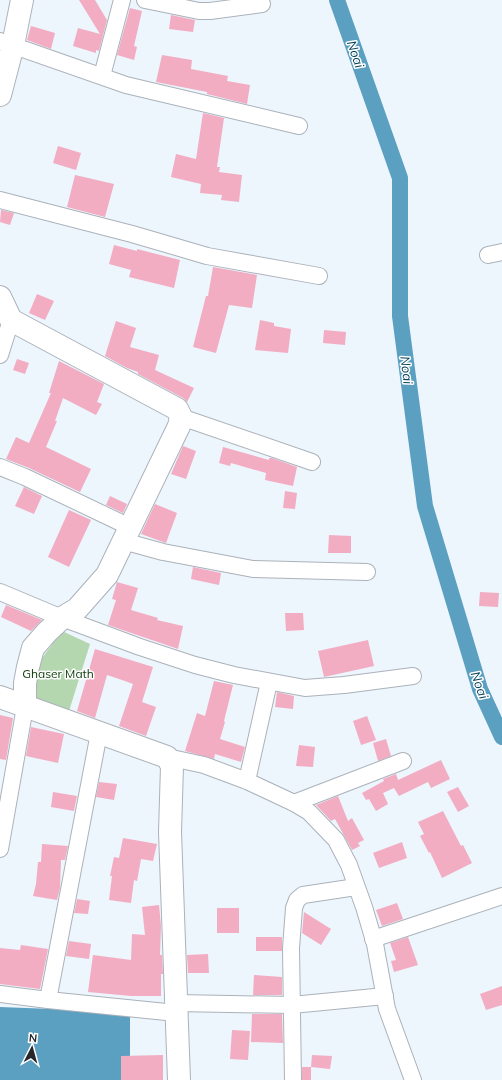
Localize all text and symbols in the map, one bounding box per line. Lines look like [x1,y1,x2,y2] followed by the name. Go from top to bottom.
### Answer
[344,38,368,71] water label: Noai
[397,355,417,386] water label: Noai
[22,666,94,681] park label: Ghaser Math
[468,669,493,702] water label: Noai
[12,1028,52,1068] north arrow
[28,1031,38,1045] text: N

